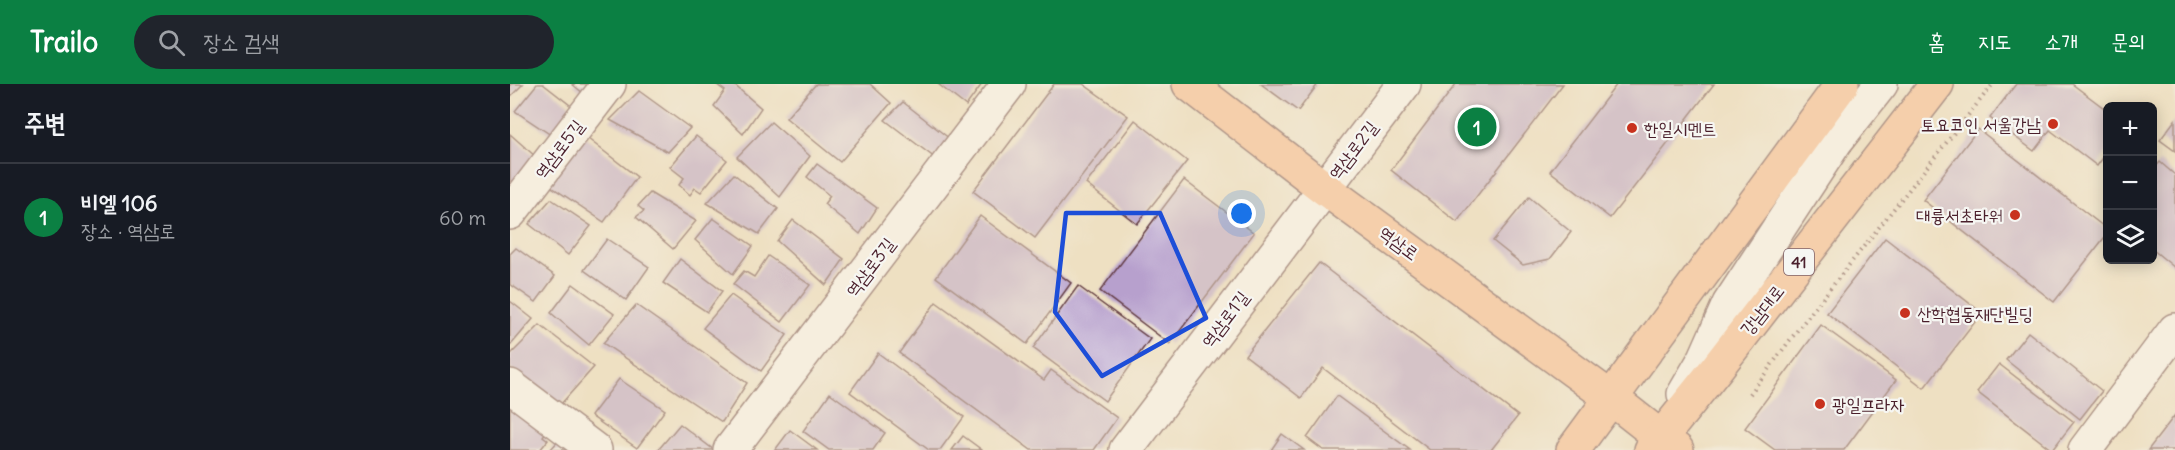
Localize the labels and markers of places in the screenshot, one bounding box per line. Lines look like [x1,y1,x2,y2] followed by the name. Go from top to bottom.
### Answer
[1458,104,1496,150] pin: 1
[1921,113,2041,136] place label: 토요코인 서울강남
[1644,117,1716,140] place label: 한일시멘트
[2046,117,2060,131] marker: 토요코인 서울강남
[1625,121,1639,135] marker: 한일시멘트
[1916,204,2003,227] place label: 대륭서초타워
[2008,208,2022,222] marker: 대륭서초타워
[1917,302,2033,325] place label: 산학협동재단빌딩
[1898,306,1912,320] marker: 산학협동재단빌딩
[1832,393,1905,416] place label: 광일프라자
[1813,397,1827,411] marker: 광일프라자

